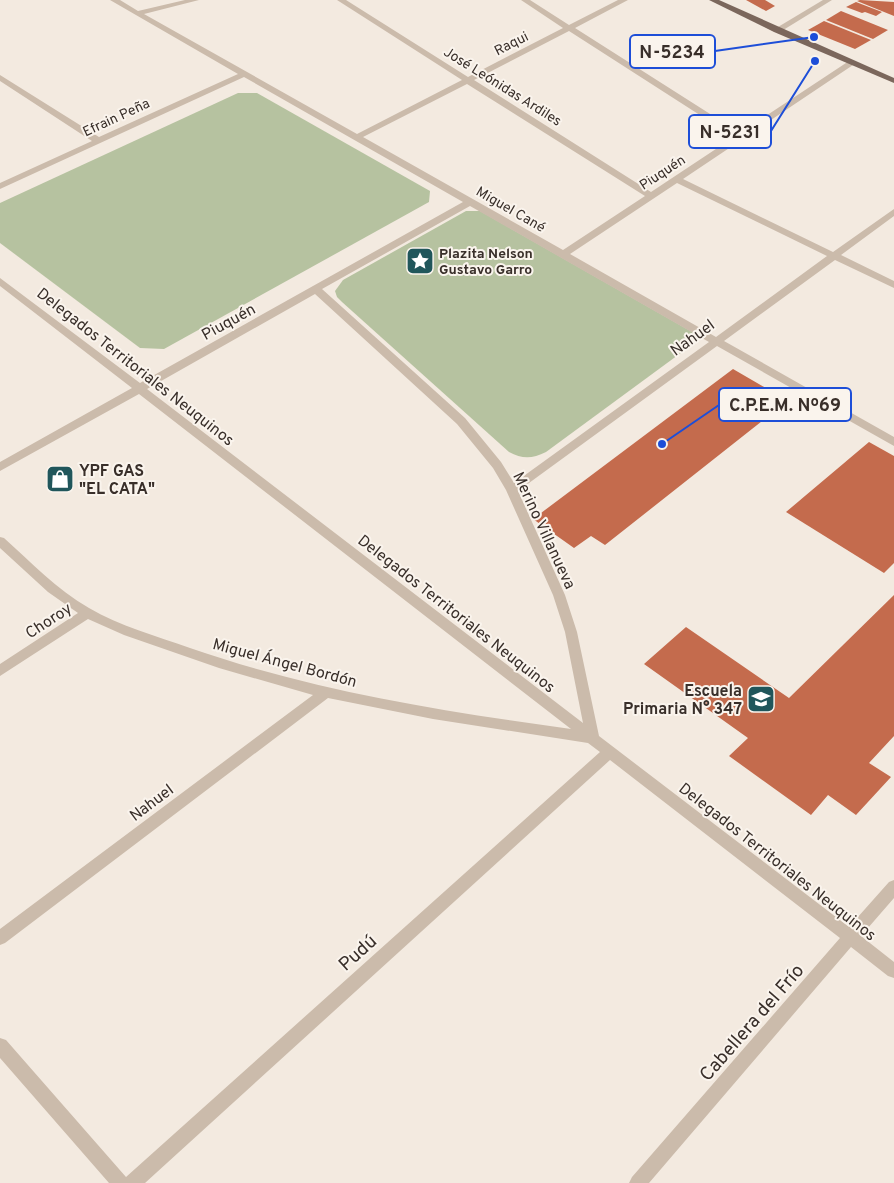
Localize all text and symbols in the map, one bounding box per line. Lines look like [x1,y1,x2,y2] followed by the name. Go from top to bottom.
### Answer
[492,29,532,60] street label: Raqui
[630,35,715,68] callout: N-5234
[639,42,705,65] text: N-5234
[440,44,564,130] street label: José Leónidas Ardiles
[80,95,153,141] street label: Efrain Peña
[689,115,771,148] callout: N-5231
[699,122,761,145] text: N-5231
[637,152,689,194] street label: Piuquén
[473,184,548,237] street label: Miguel Cané
[405,246,435,276] place icon: Plazita Nelson Gustavo Garro
[439,246,533,279] place label: Plazita Nelson Gustavo Garro
[32,284,238,451] street label: Delegados Territoriales Neuquinos
[198,300,259,346] street label: Piuquén
[667,316,719,361] street label: Nahuel
[719,388,851,421] callout: C.P.E.M. Nº69
[729,395,841,418] text: C.P.E.M. Nº69
[79,462,155,500] place label: YPF GAS "EL CATA"
[45,464,75,494] shop icon: YPF GAS "EL CATA"
[507,469,579,593] street label: Merino Villanueva
[353,531,559,698] street label: Delegados Territoriales Neuquinos
[22,599,76,644] street label: Choroy
[210,633,359,693] street label: Miguel Ángel Bordón
[623,682,742,720] place label: Escuela Primaria N° 347
[746,684,776,714] school or university icon: Escuela Primaria N° 347
[674,779,880,946] street label: Delegados Territoriales Neuquinos
[126,781,178,827] street label: Nahuel
[334,930,383,977] street label: Pudú
[695,960,810,1087] street label: Cabellera del Frío

